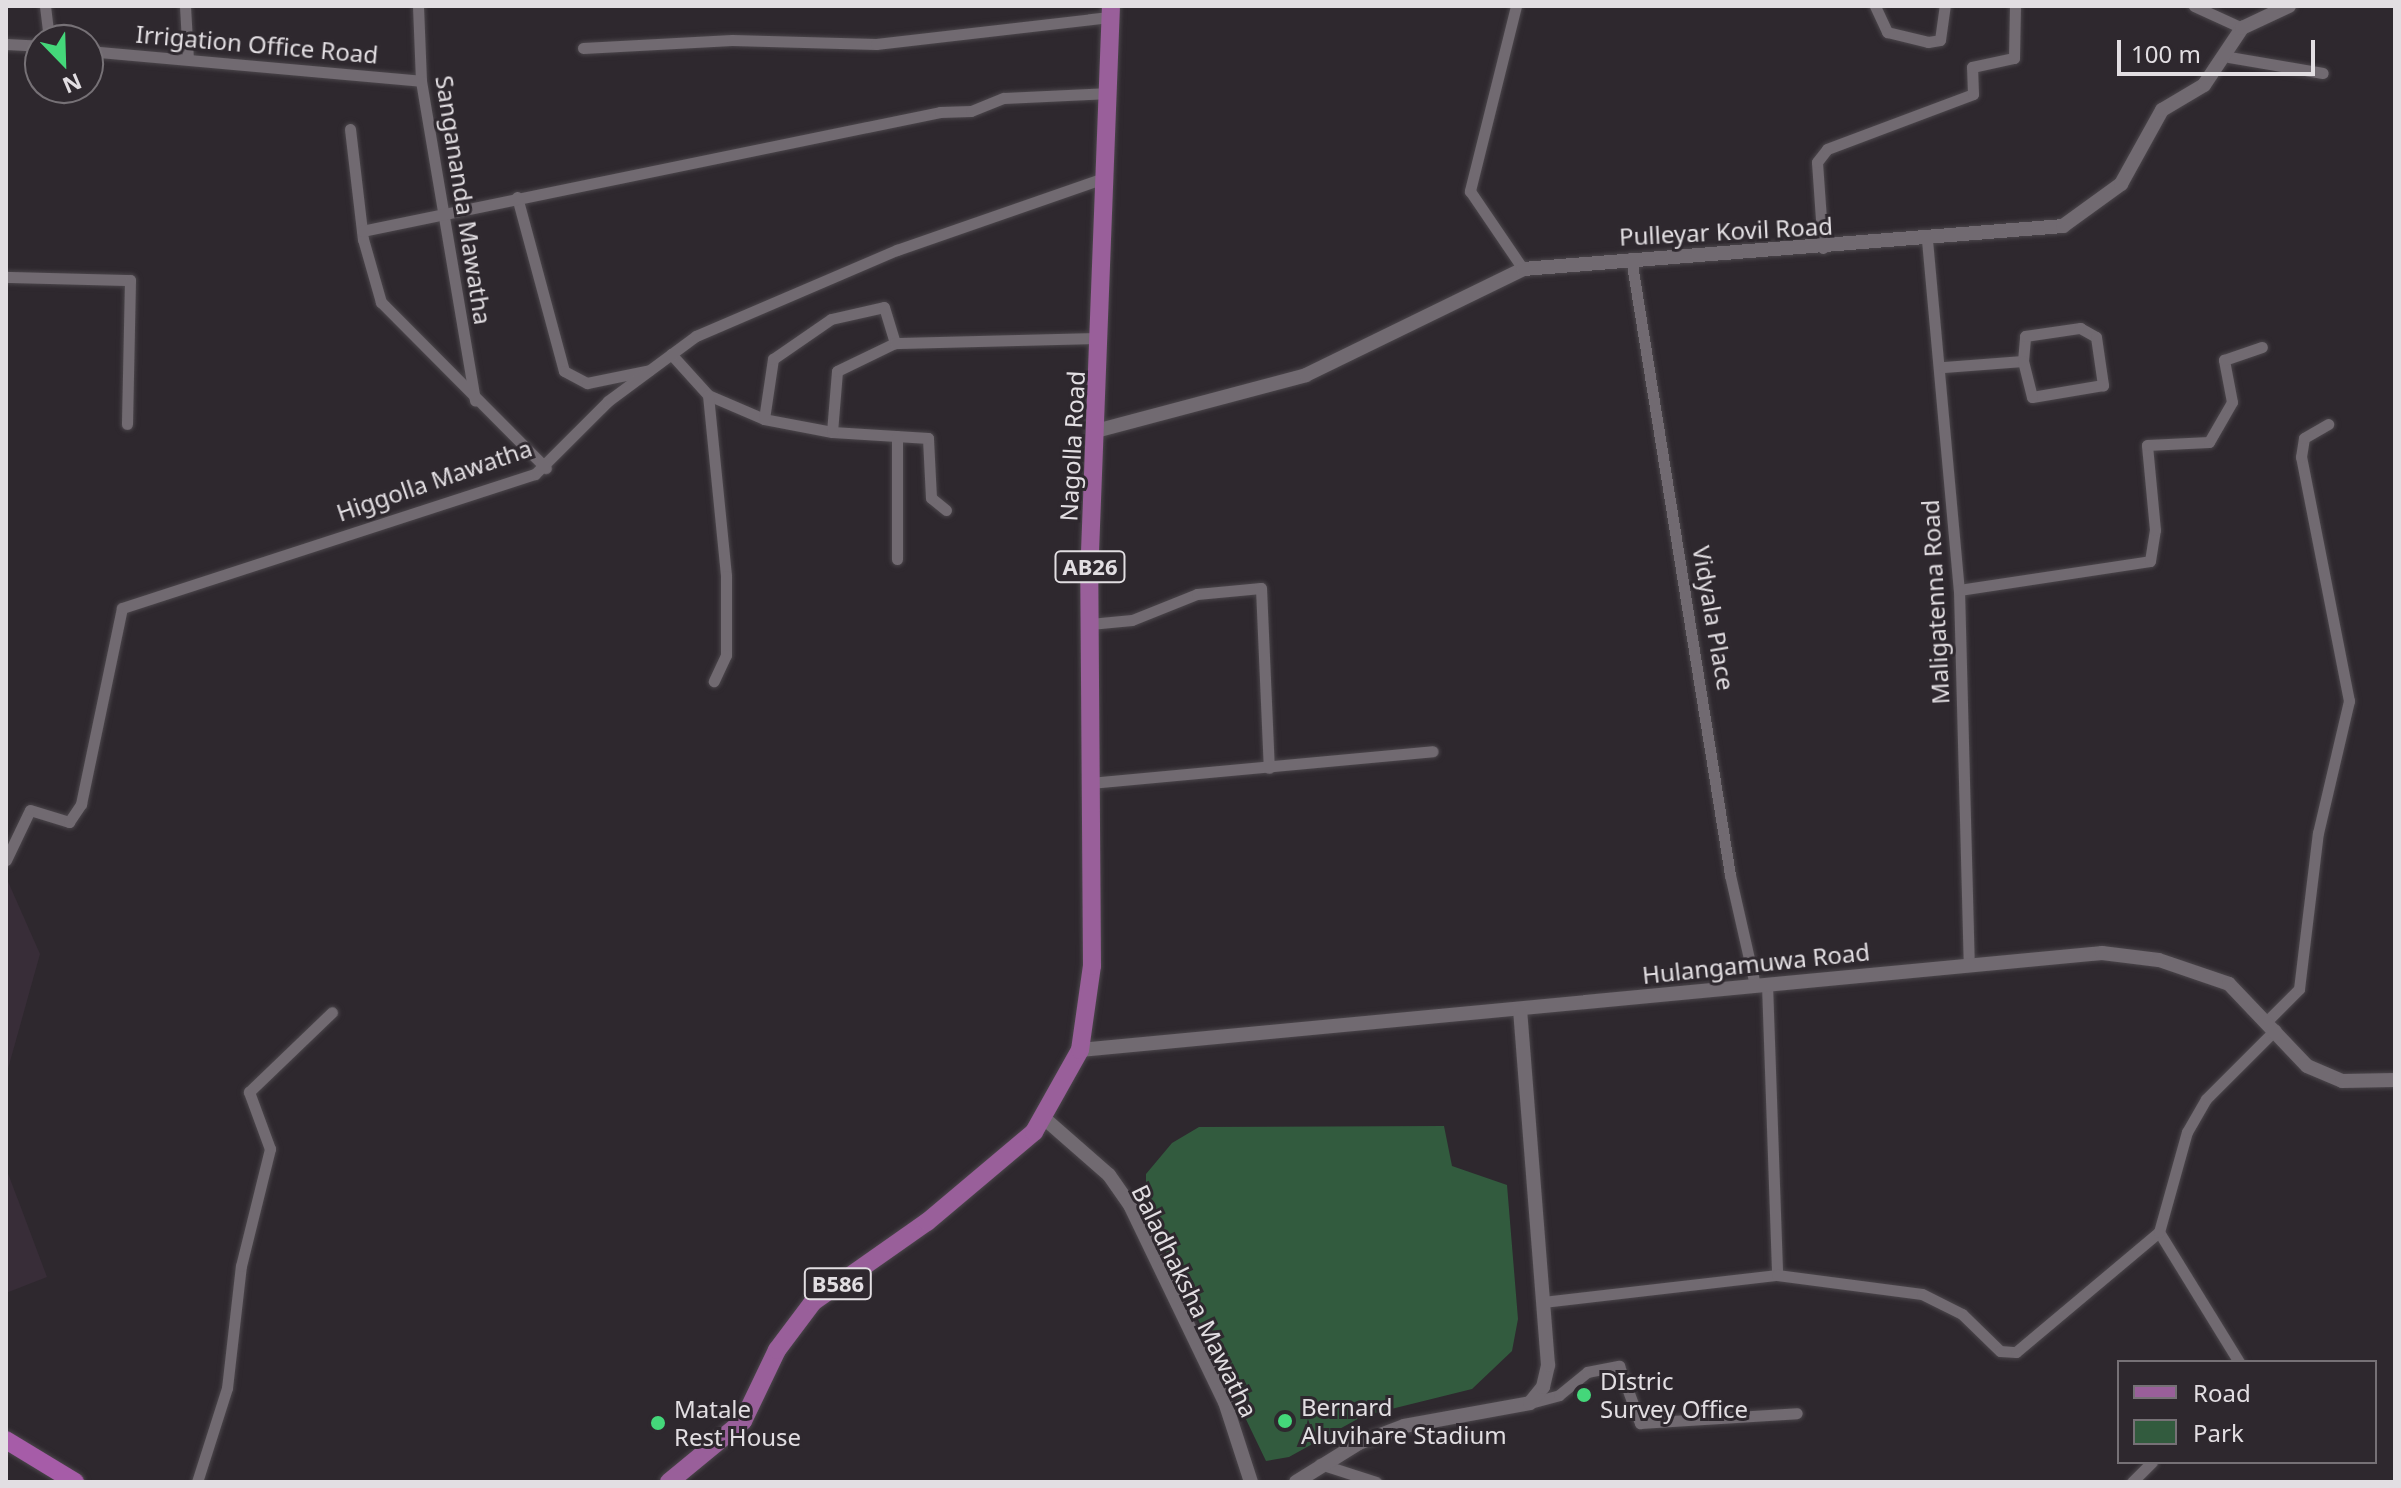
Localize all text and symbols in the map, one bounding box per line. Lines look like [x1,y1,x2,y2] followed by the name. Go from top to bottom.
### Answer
[135,19,379,69] street label: Irrigation Office Road
[24,24,104,104] north arrow
[2121,24,2319,74] scale bar
[2131,37,2201,70] text: 100 m
[59,67,87,102] text: N
[430,73,498,327] street label: Sangananda Mawatha
[1618,211,1834,251] street label: Pulleyar Kovil Road
[1054,370,1090,522] street label: Nagolla Road
[333,433,535,527] street label: Higgolla Mawatha
[1915,499,1955,705] street label: Maligatenna Road
[1687,544,1741,692] street label: Vidyala Place
[1054,549,1126,585] road number: AB26
[1641,937,1871,989] street label: Hulangamuwa Road
[1126,1180,1264,1422] street label: Baladhaksha Mawatha
[802,1266,874,1302] road number: B586
[2117,1360,2377,1464] legend
[1600,1367,1748,1423] place label: DIstric Survey Office
[2193,1376,2251,1409] text: Road
[1575,1386,1593,1404] marker: DIstric Survey Office
[1301,1393,1507,1449] place label: Bernard Aluvihare Stadium
[674,1395,801,1451] place label: Matale Rest House
[1276,1412,1294,1430] marker: Bernard Aluvihare Stadium
[649,1414,667,1432] marker: Matale Rest House
[2193,1416,2244,1449] text: Park

